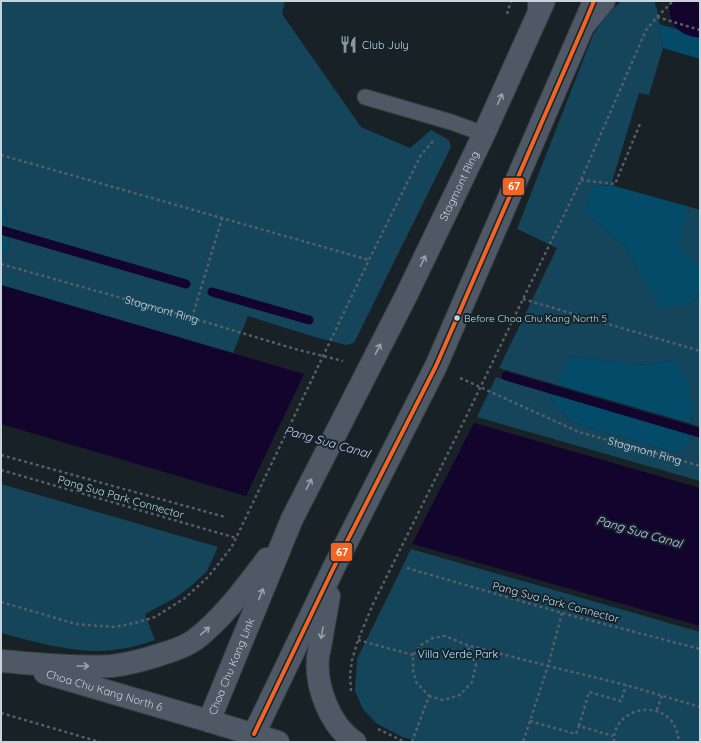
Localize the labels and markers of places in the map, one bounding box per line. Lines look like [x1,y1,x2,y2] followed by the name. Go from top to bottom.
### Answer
[339,35,359,55] restaurant icon: Club July
[362,38,409,52] place label: Club July
[464,312,607,325] place label: Before Choa Chu Kang North 5
[452,313,462,323] marker: Before Choa Chu Kang North 5

